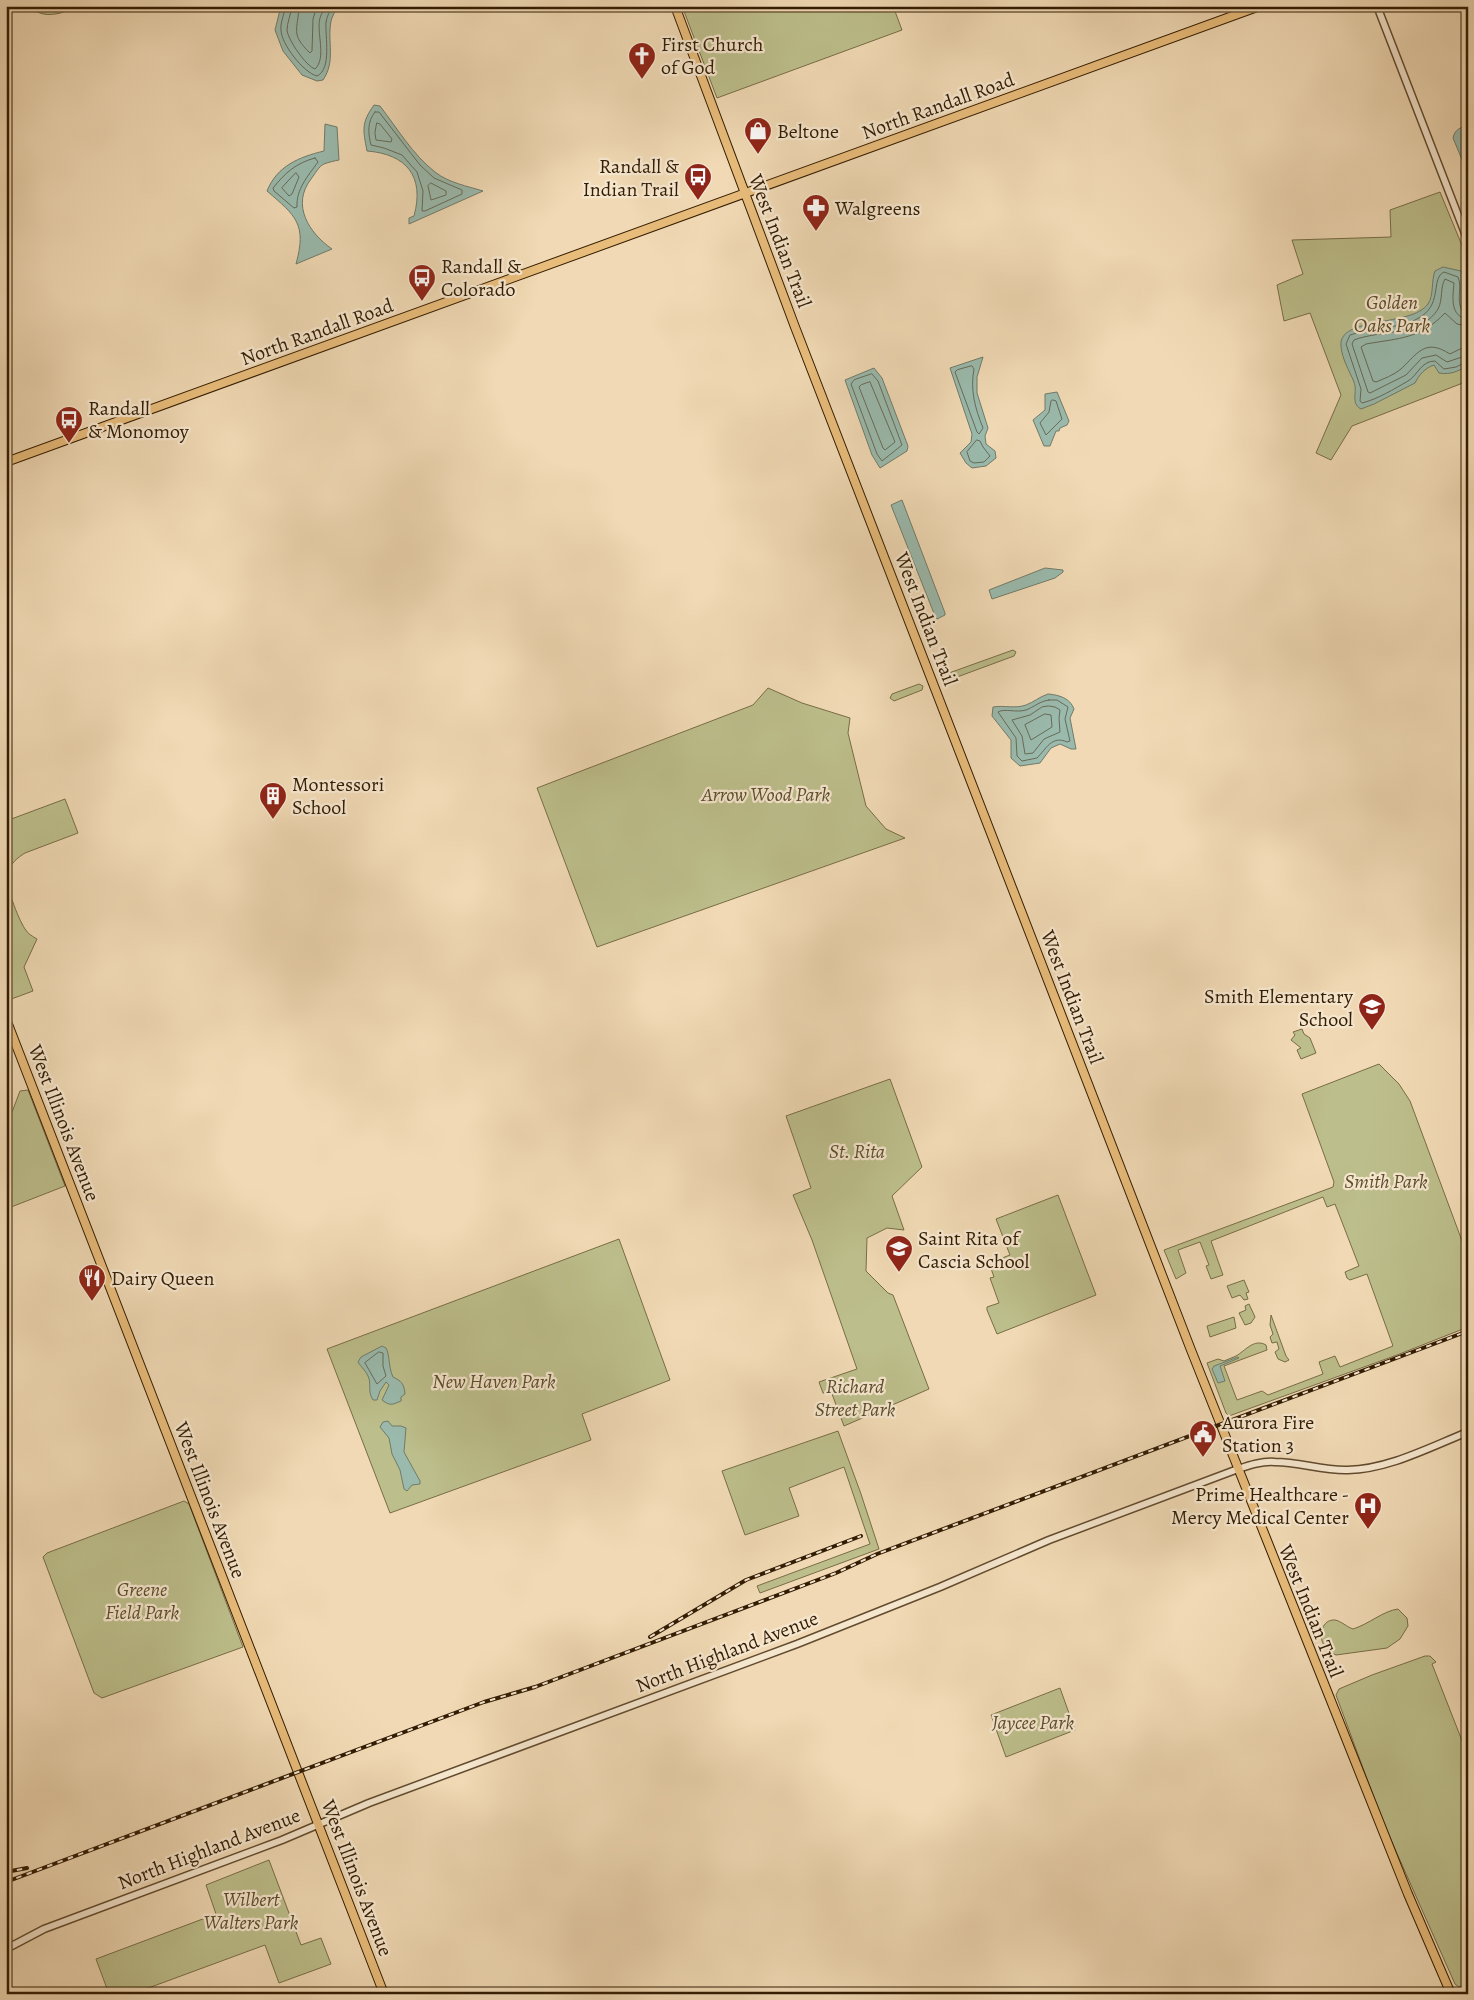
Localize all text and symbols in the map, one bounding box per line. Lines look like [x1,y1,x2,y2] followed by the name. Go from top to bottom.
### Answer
[661,31,764,81] place label: First Church of God
[627,41,657,80] church icon: First Church of God
[858,66,1018,146] street label: North Randall Road
[743,116,773,155] shop icon: Beltone
[777,118,839,145] place label: Beltone
[583,153,680,203] place label: Randall & Indian Trail
[683,162,713,201] bus stop icon: Randall & Indian Trail
[742,169,818,312] street label: West Indian Trail
[801,193,831,232] pharmacy icon: Walgreens
[834,195,921,222] place label: Walgreens
[441,253,522,303] place label: Randall & Colorado
[407,263,437,302] bus stop icon: Randall & Colorado
[1354,289,1430,339] park label: Golden Oaks Park
[237,292,397,372] street label: North Randall Road
[88,395,190,445] place label: Randall & Monomoy
[54,405,84,444] bus stop icon: Randall & Monomoy
[888,547,964,690] street label: West Indian Trail
[292,771,384,821] place label: Montessori School
[258,781,288,820] building icon: Montessori School
[701,781,830,808] park label: Arrow Wood Park
[1034,925,1110,1068] street label: West Indian Trail
[1204,983,1354,1033] place label: Smith Elementary School
[1357,992,1387,1031] school or university icon: Smith Elementary School
[21,1040,106,1205] street label: West Illinois Avenue
[829,1138,885,1165] park label: St. Rita
[1344,1168,1428,1195] park label: Smith Park
[918,1225,1030,1275] place label: Saint Rita of Cascia School
[884,1234,914,1273] school or university icon: Saint Rita of Cascia School
[77,1263,107,1302] restaurant icon: Dairy Queen
[111,1265,215,1292] place label: Dairy Queen
[432,1368,556,1395] park label: New Haven Park
[815,1373,895,1423] park label: Richard Street Park
[1221,1409,1314,1459] place label: Aurora Fire Station 3
[167,1417,252,1582] street label: West Illinois Avenue
[1188,1419,1218,1458] public building icon: Aurora Fire Station 3
[1171,1481,1349,1531] place label: Prime Healthcare - Mercy Medical Center
[1353,1491,1383,1530] hospital icon: Prime Healthcare - Mercy Medical Center
[1272,1540,1350,1681] street label: West Indian Trail
[105,1576,179,1626] park label: Greene Field Park
[632,1605,822,1699] street label: North Highland Avenue
[991,1709,1074,1736] park label: Jaycee Park
[314,1795,399,1960] street label: West Illinois Avenue
[114,1802,304,1896] street label: North Highland Avenue
[203,1886,299,1936] park label: Wilbert Walters Park

